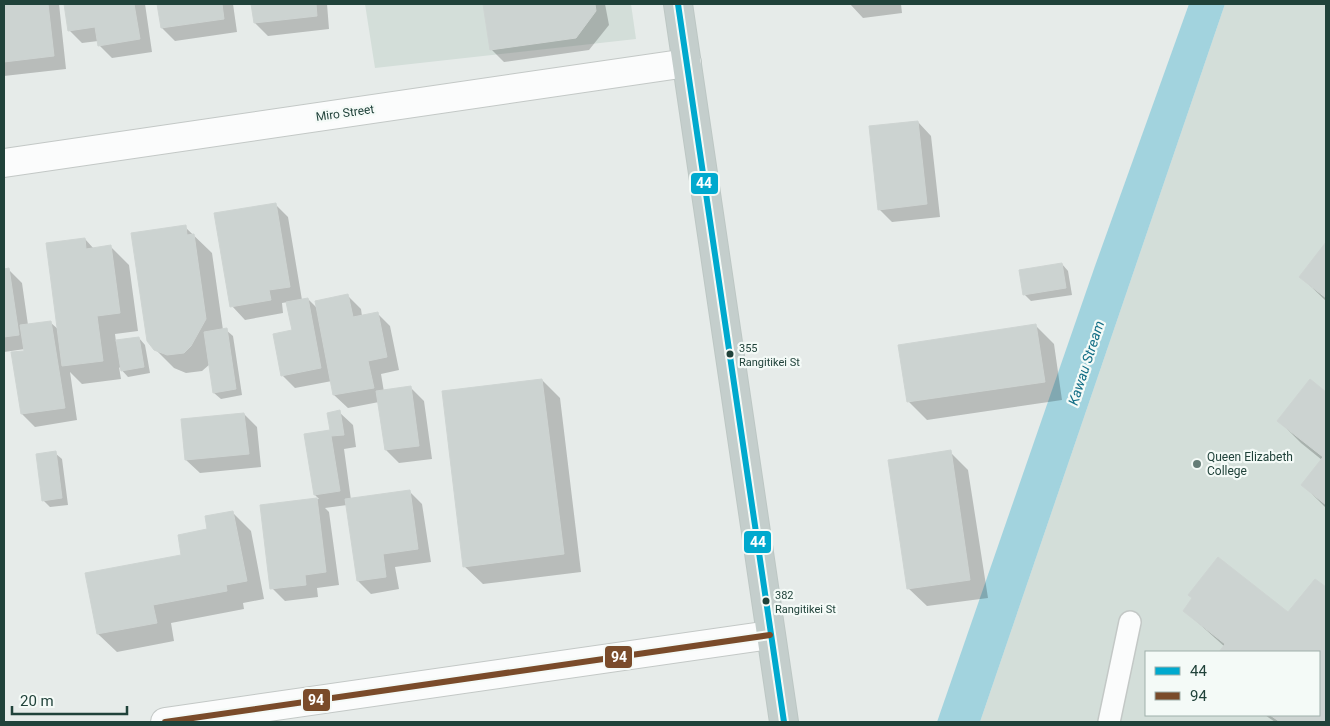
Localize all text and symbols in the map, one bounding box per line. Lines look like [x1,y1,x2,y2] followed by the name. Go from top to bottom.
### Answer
[315,102,375,124] street label: Miro Street
[690,172,719,195] line badge: 44
[696,175,712,191] text: 44
[1065,319,1107,407] water label: Kawau Stream
[739,342,800,369] place label: 355 Rangitikei St
[725,349,735,359] marker: 355 Rangitikei St
[1207,450,1293,478] place label: Queen Elizabeth College
[1191,458,1203,470] marker: Queen Elizabeth College
[743,530,772,554] line badge: 44
[750,534,766,550] text: 44
[775,589,836,616] place label: 382 Rangitikei St
[761,596,771,606] marker: 382 Rangitikei St
[604,645,633,669] line badge: 94
[611,649,627,665] text: 94
[1145,651,1320,716] legend
[1190,662,1207,680] text: 44
[12,684,128,716] scale bar
[1190,687,1207,705] text: 94
[302,688,331,712] line badge: 94
[20,692,54,710] text: 20 m
[308,692,324,708] text: 94

